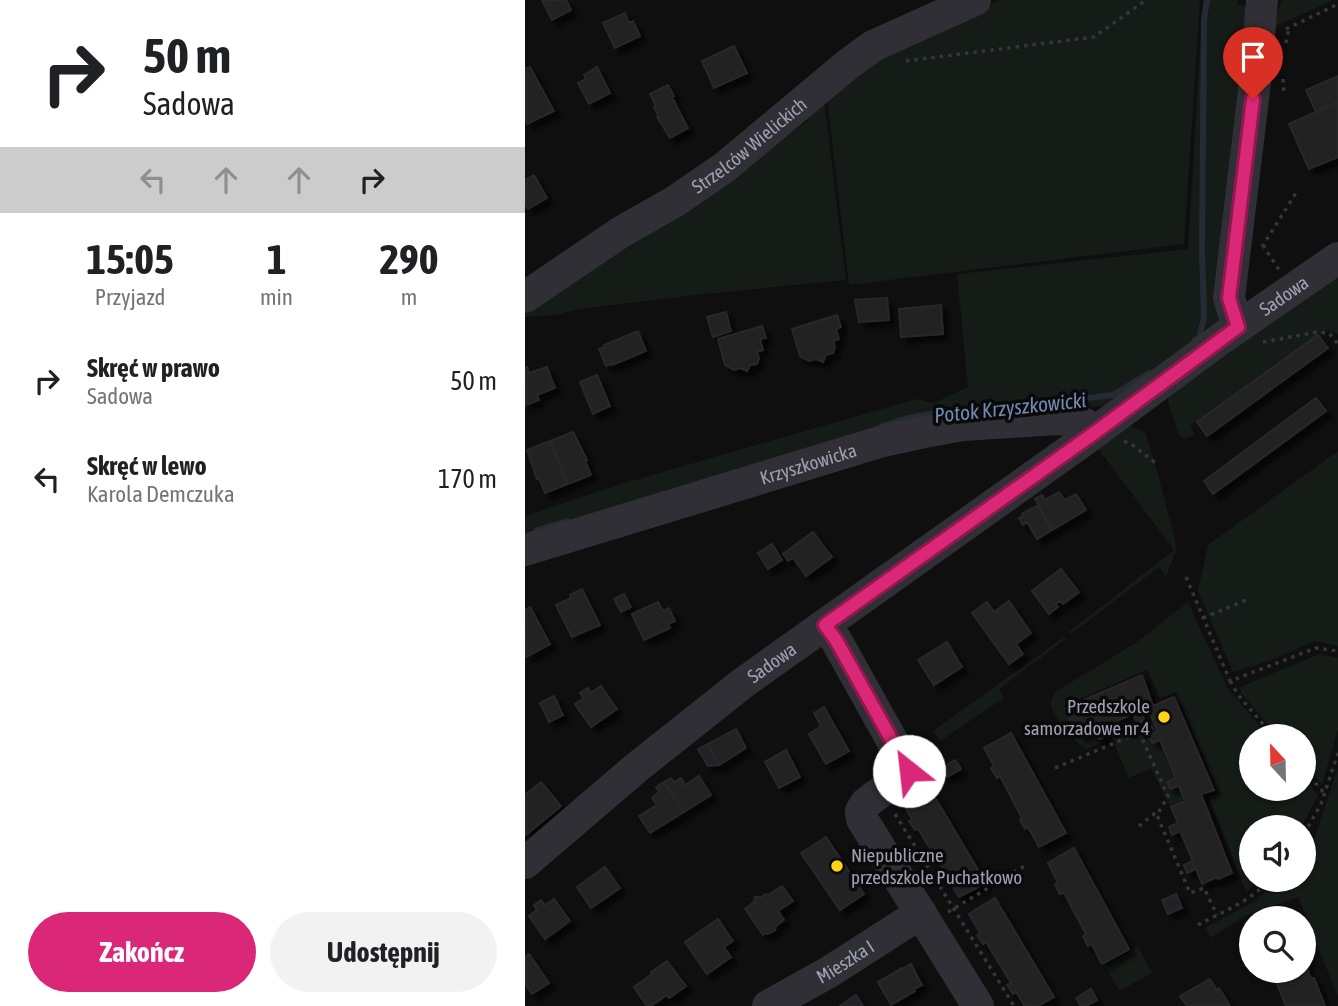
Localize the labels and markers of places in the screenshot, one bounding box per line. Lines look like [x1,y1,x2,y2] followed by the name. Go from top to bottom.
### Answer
[1223,27,1283,99] pin
[1024,695,1150,739] place label: Przedszkole samorzadowe nr 4
[1156,709,1172,725] marker: Przedszkole samorzadowe nr 4
[851,844,1022,888] place label: Niepubliczne przedszkole Puchatkowo
[829,858,845,874] marker: Niepubliczne przedszkole Puchatkowo

